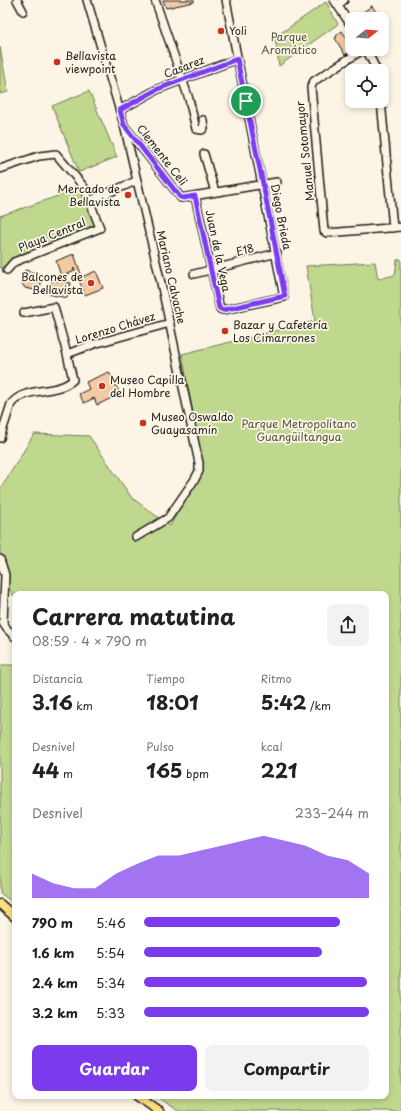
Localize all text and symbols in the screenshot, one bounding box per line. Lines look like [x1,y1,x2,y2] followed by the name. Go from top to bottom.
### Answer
[345,12,389,56] north arrow
[345,12,389,108] map controls
[229,22,247,39] place label: Yoli
[216,26,226,36] marker: Yoli
[261,28,317,58] park label: Parque Aromático
[65,47,116,77] place label: Bellavista viewpoint
[161,51,207,82] street label: Casarez
[52,57,62,67] marker: Bellavista viewpoint
[345,64,389,108] button: locate
[229,84,263,118] pin
[235,90,257,112] icon: arrive
[291,99,318,202] street label: Manuel Sotomayor
[133,120,192,189] street label: Clemente Celi
[58,180,120,210] place label: Mercado de Bellavista
[267,183,296,252] street label: Diego Brieda
[123,190,133,200] marker: Mercado de Bellavista
[201,208,236,294] street label: Juan de la Vega
[15,213,88,256] street label: Playa Central
[152,229,191,325] street label: Mariano Calvache
[234,239,256,260] street label: E18
[21,268,83,298] place label: Balcones de Bellavista
[86,278,96,288] marker: Balcones de Bellavista
[73,307,157,348] street label: Lorenzo Chávez
[233,316,328,346] place label: Bazar y Cafetería Los Cimarrones
[220,326,230,336] marker: Bazar y Cafetería Los Cimarrones
[110,371,185,401] place label: Museo Capilla del Hombre
[97,381,107,391] marker: Museo Capilla del Hombre
[151,408,233,438] place label: Museo Oswaldo Guayasamín
[242,415,356,445] park label: Parque Metropolitano Guangüiltangua
[138,418,148,428] marker: Museo Oswaldo Guayasamín
[32,599,235,632] text: Carrera matutina
[327,604,369,646] button: share
[32,631,147,650] text: 08:59 · 4 × 790 m
[32,670,83,687] text: Distancia
[146,670,185,687] text: Tiempo
[261,670,292,687] text: Ritmo
[32,687,73,717] text: 3.16
[146,687,199,717] text: 18:01
[261,687,306,717] text: 5:42
[73,697,93,714] text: km
[306,697,331,714] text: /km
[32,738,75,755] text: Desnivel
[146,738,174,755] text: Pulso
[261,738,283,755] text: kcal
[32,755,59,785] text: 44
[146,755,183,785] text: 165
[261,755,297,785] text: 221
[59,765,73,782] text: m
[183,765,209,782] text: bpm
[32,803,83,822] text: Desnivel
[295,803,369,822] text: 233–244 m
[32,913,73,932] text: 790 m
[96,913,126,932] text: 5:46
[32,943,74,962] text: 1.6 km
[96,943,125,962] text: 5:54
[32,973,78,992] text: 2.4 km
[96,973,125,992] text: 5:34
[32,1003,78,1022] text: 3.2 km
[96,1003,125,1022] text: 5:33
[32,1045,197,1091] button: Guardar
[205,1045,369,1091] button: Compartir

